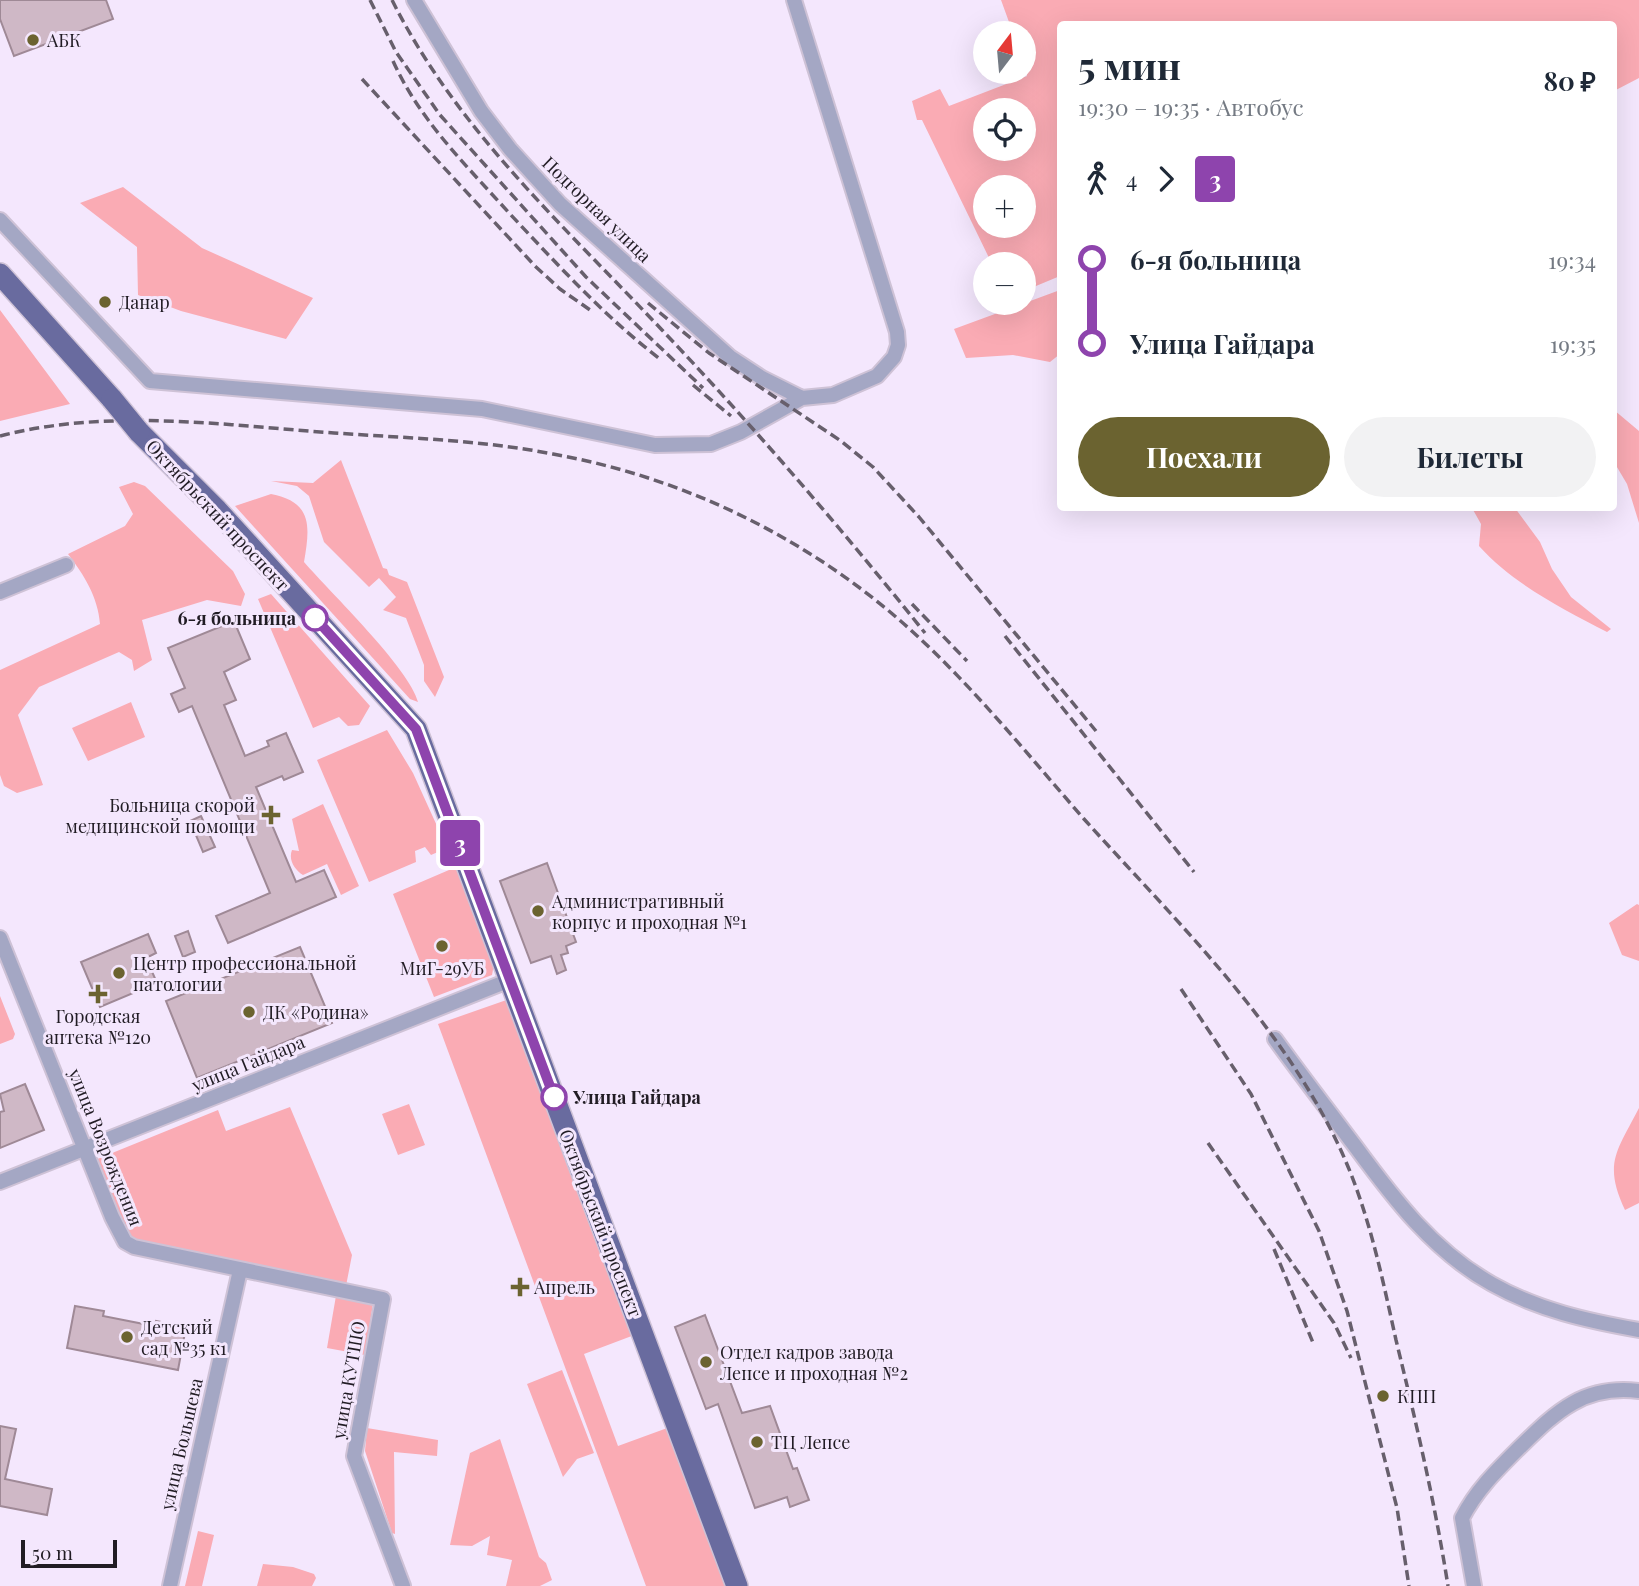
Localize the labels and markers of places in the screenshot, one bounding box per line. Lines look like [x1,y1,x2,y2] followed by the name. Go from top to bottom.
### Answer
[46,28,81,52] place label: АБК
[25,32,41,48] marker: АБК
[119,290,170,314] place label: Данар
[97,294,113,310] marker: Данар
[302,605,328,631] marker: 6-я больница
[177,606,297,630] place label: 6-я больница
[65,793,255,838] place label: Больница скорой медицинской помощи
[261,805,281,825] marker: Больница скорой медицинской помощи
[551,889,747,934] place label: Административный корпус и проходная №1
[530,903,546,919] marker: Административный корпус и проходная №1
[434,938,450,954] marker: МиГ-29УБ
[133,951,357,996] place label: Центр профессиональной патологии
[400,956,484,980] place label: МиГ-29УБ
[111,965,127,981] marker: Центр профессиональной патологии
[90,986,106,1002] marker: Городская аптека №120
[263,1000,369,1024] place label: ДК «Родина»
[45,1004,151,1049] place label: Городская аптека №120
[241,1004,257,1020] marker: ДК «Родина»
[541,1084,567,1110] marker: Улица Гайдара
[572,1085,701,1109] place label: Улица Гайдара
[533,1275,595,1299] place label: Апрель
[512,1279,528,1295] marker: Апрель
[141,1315,227,1360] place label: Детский сад №35 к1
[119,1329,135,1345] marker: Детский сад №35 к1
[719,1340,908,1385] place label: Отдел кадров завода Лепсе и проходная №2
[698,1354,714,1370] marker: Отдел кадров завода Лепсе и проходная №2
[1397,1384,1436,1408] place label: КПП
[1375,1388,1391,1404] marker: КПП
[771,1430,850,1454] place label: ТЦ Лепсе
[749,1434,765,1450] marker: ТЦ Лепсе

